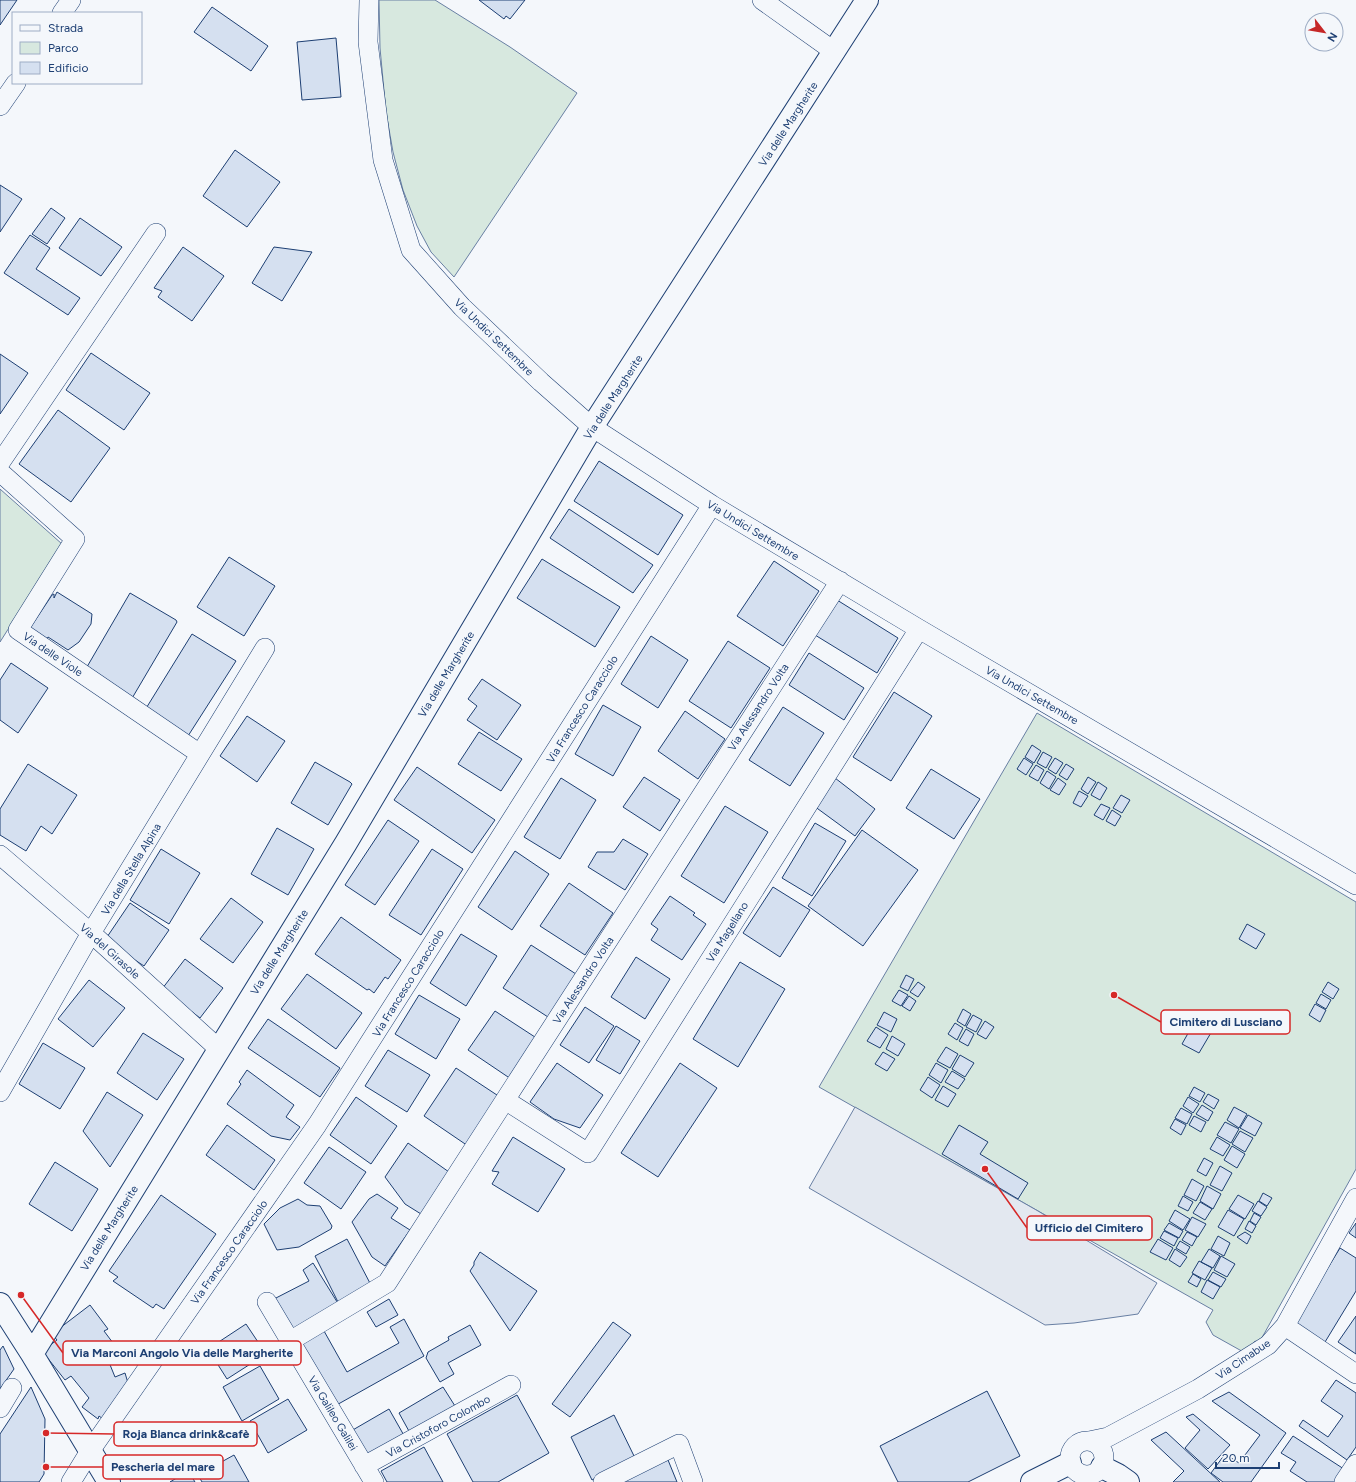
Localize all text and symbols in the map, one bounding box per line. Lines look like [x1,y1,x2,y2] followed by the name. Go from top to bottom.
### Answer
[12,12,142,84] legend
[1304,12,1344,52] north arrow
[48,21,83,35] text: Strada
[1324,30,1340,44] text: N
[48,41,78,55] text: Parco
[48,61,88,75] text: Edificio
[756,80,821,169] street label: Via delle Margherite
[451,296,536,379] street label: Via Undici Settembre
[581,353,646,442] street label: Via delle Margherite
[704,498,801,563] street label: Via Undici Settembre
[416,629,477,720] street label: Via delle Margherite
[20,630,85,679] street label: Via delle Viole
[544,653,621,765] street label: Via Francesco Caracciolo
[725,661,791,753] street label: Via Alessandro Volta
[983,663,1081,727] street label: Via Undici Settembre
[99,821,164,918] street label: Via della Stella Alpina
[704,900,751,965] street label: Via Magellano
[248,907,311,997] street label: Via delle Margherite
[77,921,142,982] street label: Via del Girasole
[370,927,447,1039] street label: Via Francesco Caracciolo
[550,934,616,1026] street label: Via Alessandro Volta
[1161,1010,1290,1034] callout: Cimitero di Lusciano
[1169,1015,1283,1029] text: Cimitero di Lusciano
[78,1183,141,1273] street label: Via delle Margherite
[188,1198,270,1307] street label: Via Francesco Caracciolo
[1027,1216,1152,1240] callout: Ufficio del Cimitero
[1035,1221,1143,1235] text: Ufficio del Cimitero
[1214,1337,1273,1382] street label: Via Cimabue
[63,1341,301,1365] callout: Via Marconi Angolo Via delle Margherite
[71,1346,293,1360] text: Via Marconi Angolo Via delle Margherite
[305,1374,360,1453] street label: Via Galileo Galilei
[384,1392,492,1460] street label: Via Cristoforo Colombo
[114,1422,257,1446] callout: Roja Blanca drink&cafè
[123,1427,250,1441] text: Roja Blanca drink&cafè
[1216,1444,1279,1470] scale bar
[1222,1451,1250,1465] text: 20 m
[103,1455,223,1479] callout: Pescheria del mare
[111,1460,215,1474] text: Pescheria del mare

